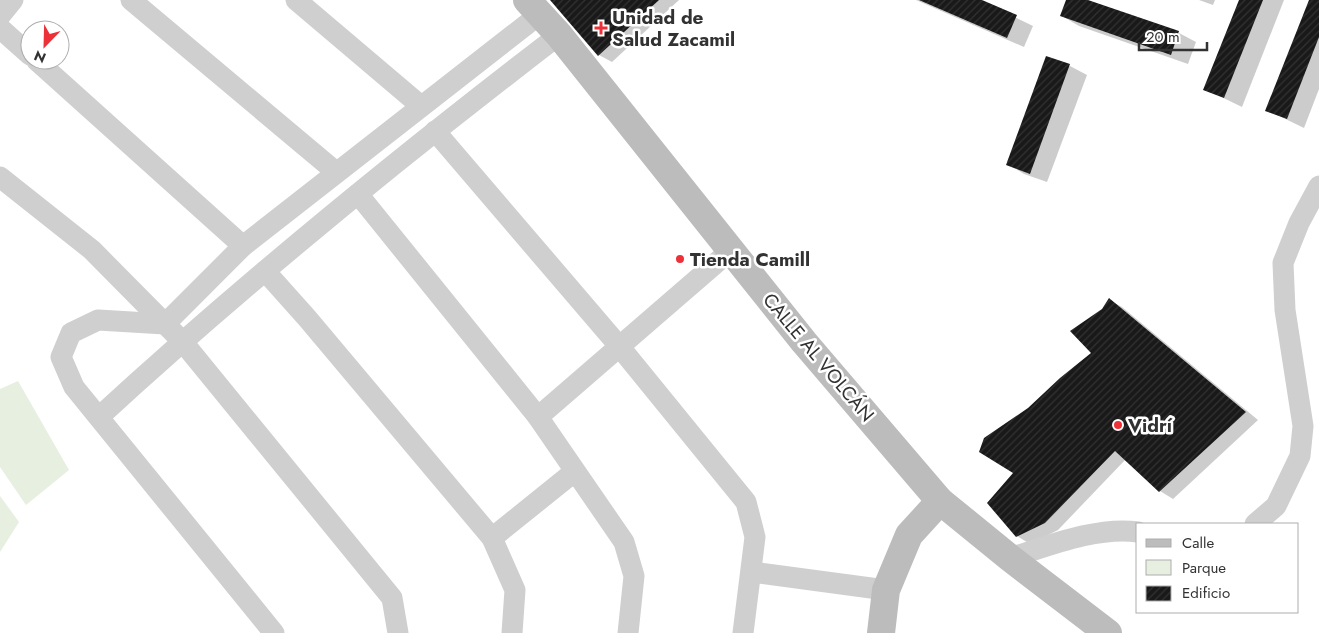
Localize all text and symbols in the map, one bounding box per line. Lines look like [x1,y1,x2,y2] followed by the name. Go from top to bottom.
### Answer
[612,4,735,53] place label: Unidad de Salud Zacamil
[20,20,70,70] north arrow
[1139,20,1206,52] scale bar
[594,21,608,35] marker: Unidad de Salud Zacamil
[1146,26,1180,48] text: 20 m
[31,46,49,68] text: N
[690,246,810,273] place label: Tienda Camill
[674,253,686,265] marker: Tienda Camill
[757,287,881,427] street label: CALLE AL VOLCÁN
[1127,412,1173,439] place label: Vidrí
[1112,419,1124,431] marker: Vidrí
[1136,523,1299,613] legend
[1182,532,1214,554] text: Calle
[1182,557,1226,579] text: Parque
[1182,582,1230,604] text: Edificio

